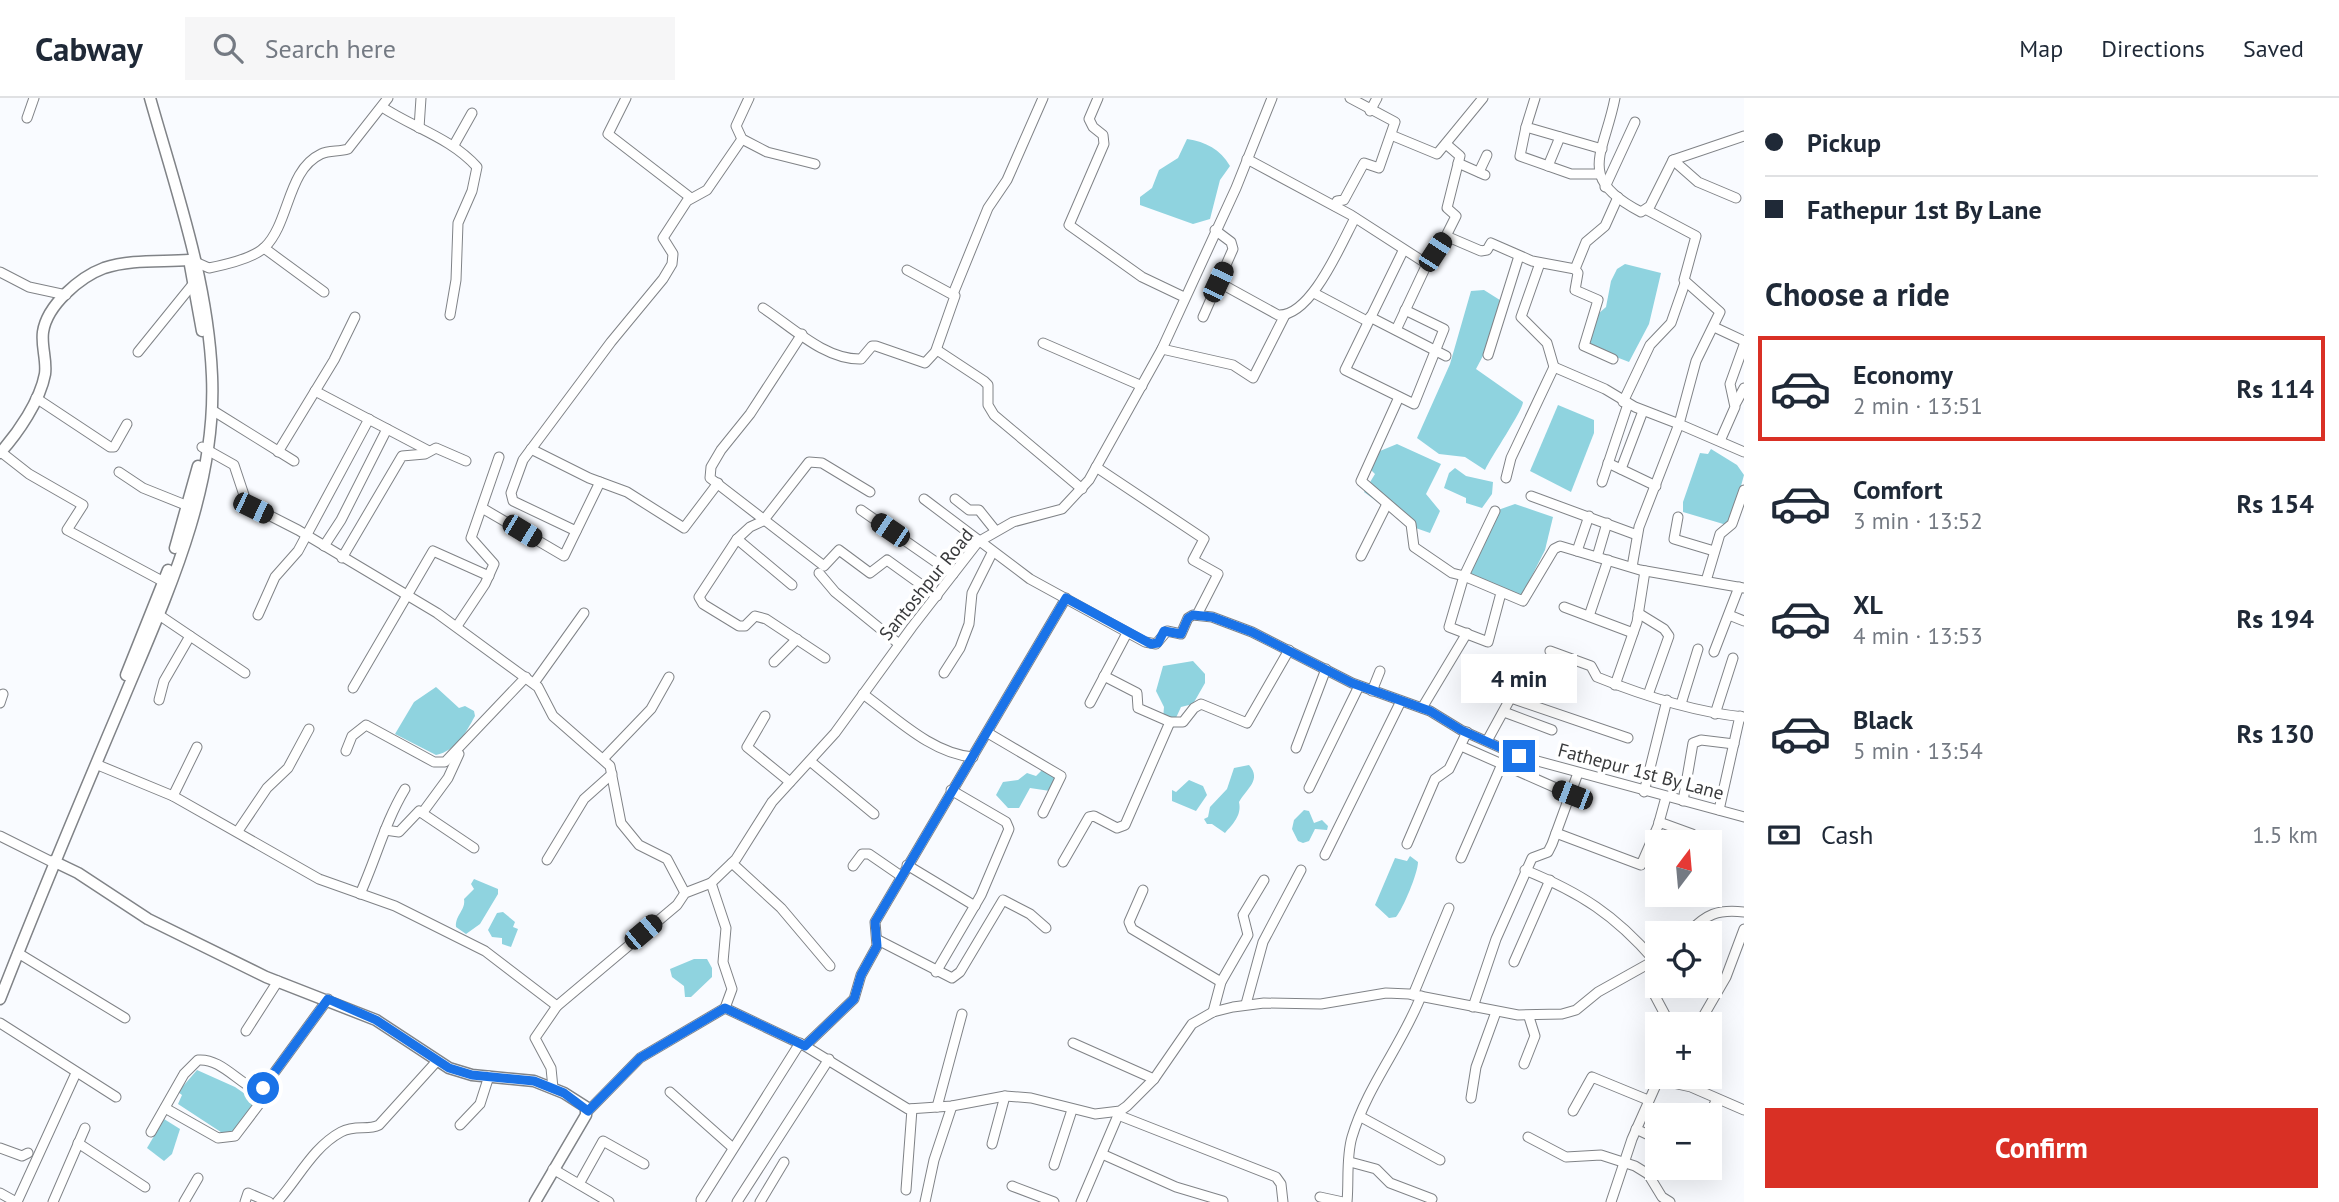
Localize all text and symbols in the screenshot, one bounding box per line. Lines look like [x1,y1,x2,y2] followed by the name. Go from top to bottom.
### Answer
[185,17,675,80] search box
[35,27,143,70] text: Cabway
[209,29,247,67] icon: search
[265,32,396,65] text: Search here
[2019,33,2063,64] text: Map
[2101,33,2205,64] text: Directions
[2243,33,2304,64] text: Saved
[1807,126,1881,159] text: Pickup
[1807,193,2042,226] text: Fathepur 1st By Lane
[1415,229,1456,275] car
[1200,259,1237,305] car
[1765,273,1950,315] text: Choose a ride
[1769,357,1832,420] icon: car
[1853,358,1953,391] text: Economy
[2237,372,2314,405] text: Rs 114
[1853,391,1983,420] text: 2 min · 13:51
[1769,472,1832,535] icon: car
[1853,473,1943,506] text: Comfort
[2237,487,2314,520] text: Rs 154
[230,489,277,527] car
[1853,506,1983,535] text: 3 min · 13:52
[867,510,914,550] car
[499,511,546,551] car
[874,523,978,645] street label: Santoshpur Road
[1769,587,1832,650] icon: car
[1853,588,1883,621] text: XL
[2237,602,2314,635] text: Rs 194
[1853,621,1983,650] text: 4 min · 13:53
[1461,654,1577,704] callout: 4 min
[1491,664,1547,693] text: 4 min
[1769,702,1832,765] icon: car
[1853,703,1913,736] text: Black
[2237,717,2314,750] text: Rs 130
[1853,736,1983,765] text: 5 min · 13:54
[1555,737,1727,805] street label: Fathepur 1st By Lane
[1503,740,1535,772] route end
[1549,778,1596,812] car
[1765,816,1803,854] icon: cash
[1821,818,1873,851] text: Cash
[2252,820,2318,849] text: 1.5 km
[1645,830,1722,906] north arrow
[1645,830,1722,1180] map controls
[621,910,666,954] car
[1645,921,1722,998] button: locate
[1645,1012,1722,1089] button: +
[247,1072,279,1104] route start
[1645,1103,1722,1180] button: −
[1765,1108,2318,1188] button: Confirm

